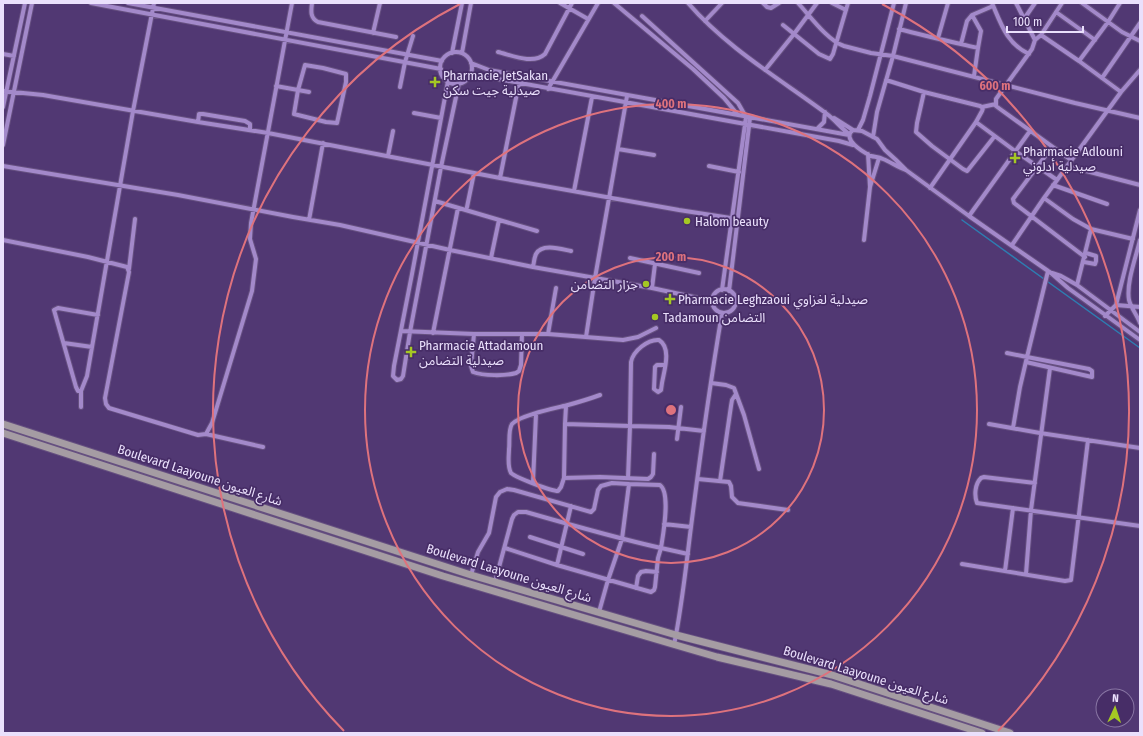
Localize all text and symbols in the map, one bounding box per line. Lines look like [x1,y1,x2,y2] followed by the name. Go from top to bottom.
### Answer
[1007,8,1083,34] scale bar
[1013,15,1042,29] text: 100 m
[443,68,548,99] place label: Pharmacie JetSakan صيدلية جيت سكن
[430,77,440,87] marker: Pharmacie JetSakan صيدلية جيت سكن
[979,79,1011,93] text: 600 m
[656,97,686,111] text: 400 m
[1023,144,1123,177] place label: Pharmacie Adlouni صيدلية أدلوني
[1010,153,1020,163] marker: Pharmacie Adlouni صيدلية أدلوني
[695,214,769,229] place label: Halom beauty
[682,216,692,226] marker: Halom beauty
[655,250,686,264] text: 200 m
[571,277,638,293] place label: جزار التضامن
[641,279,651,289] marker: جزار التضامن
[678,292,868,310] place label: Pharmacie Leghzaoui صيدلية لغزاوي
[665,294,675,304] marker: Pharmacie Leghzaoui صيدلية لغزاوي
[663,310,765,326] place label: Tadamoun التضامن
[650,312,660,322] marker: Tadamoun التضامن
[419,338,543,369] place label: Pharmacie Attadamoun صيدلية التضامن
[406,347,416,357] marker: Pharmacie Attadamoun صيدلية التضامن
[664,403,678,417] centre of rings
[115,441,284,512] street label: Boulevard Laayoune شارع العيون
[424,541,593,608] street label: Boulevard Laayoune شارع العيون
[781,643,950,710] street label: Boulevard Laayoune شارع العيون
[1095,688,1135,728] north arrow
[1112,692,1119,705] text: N

